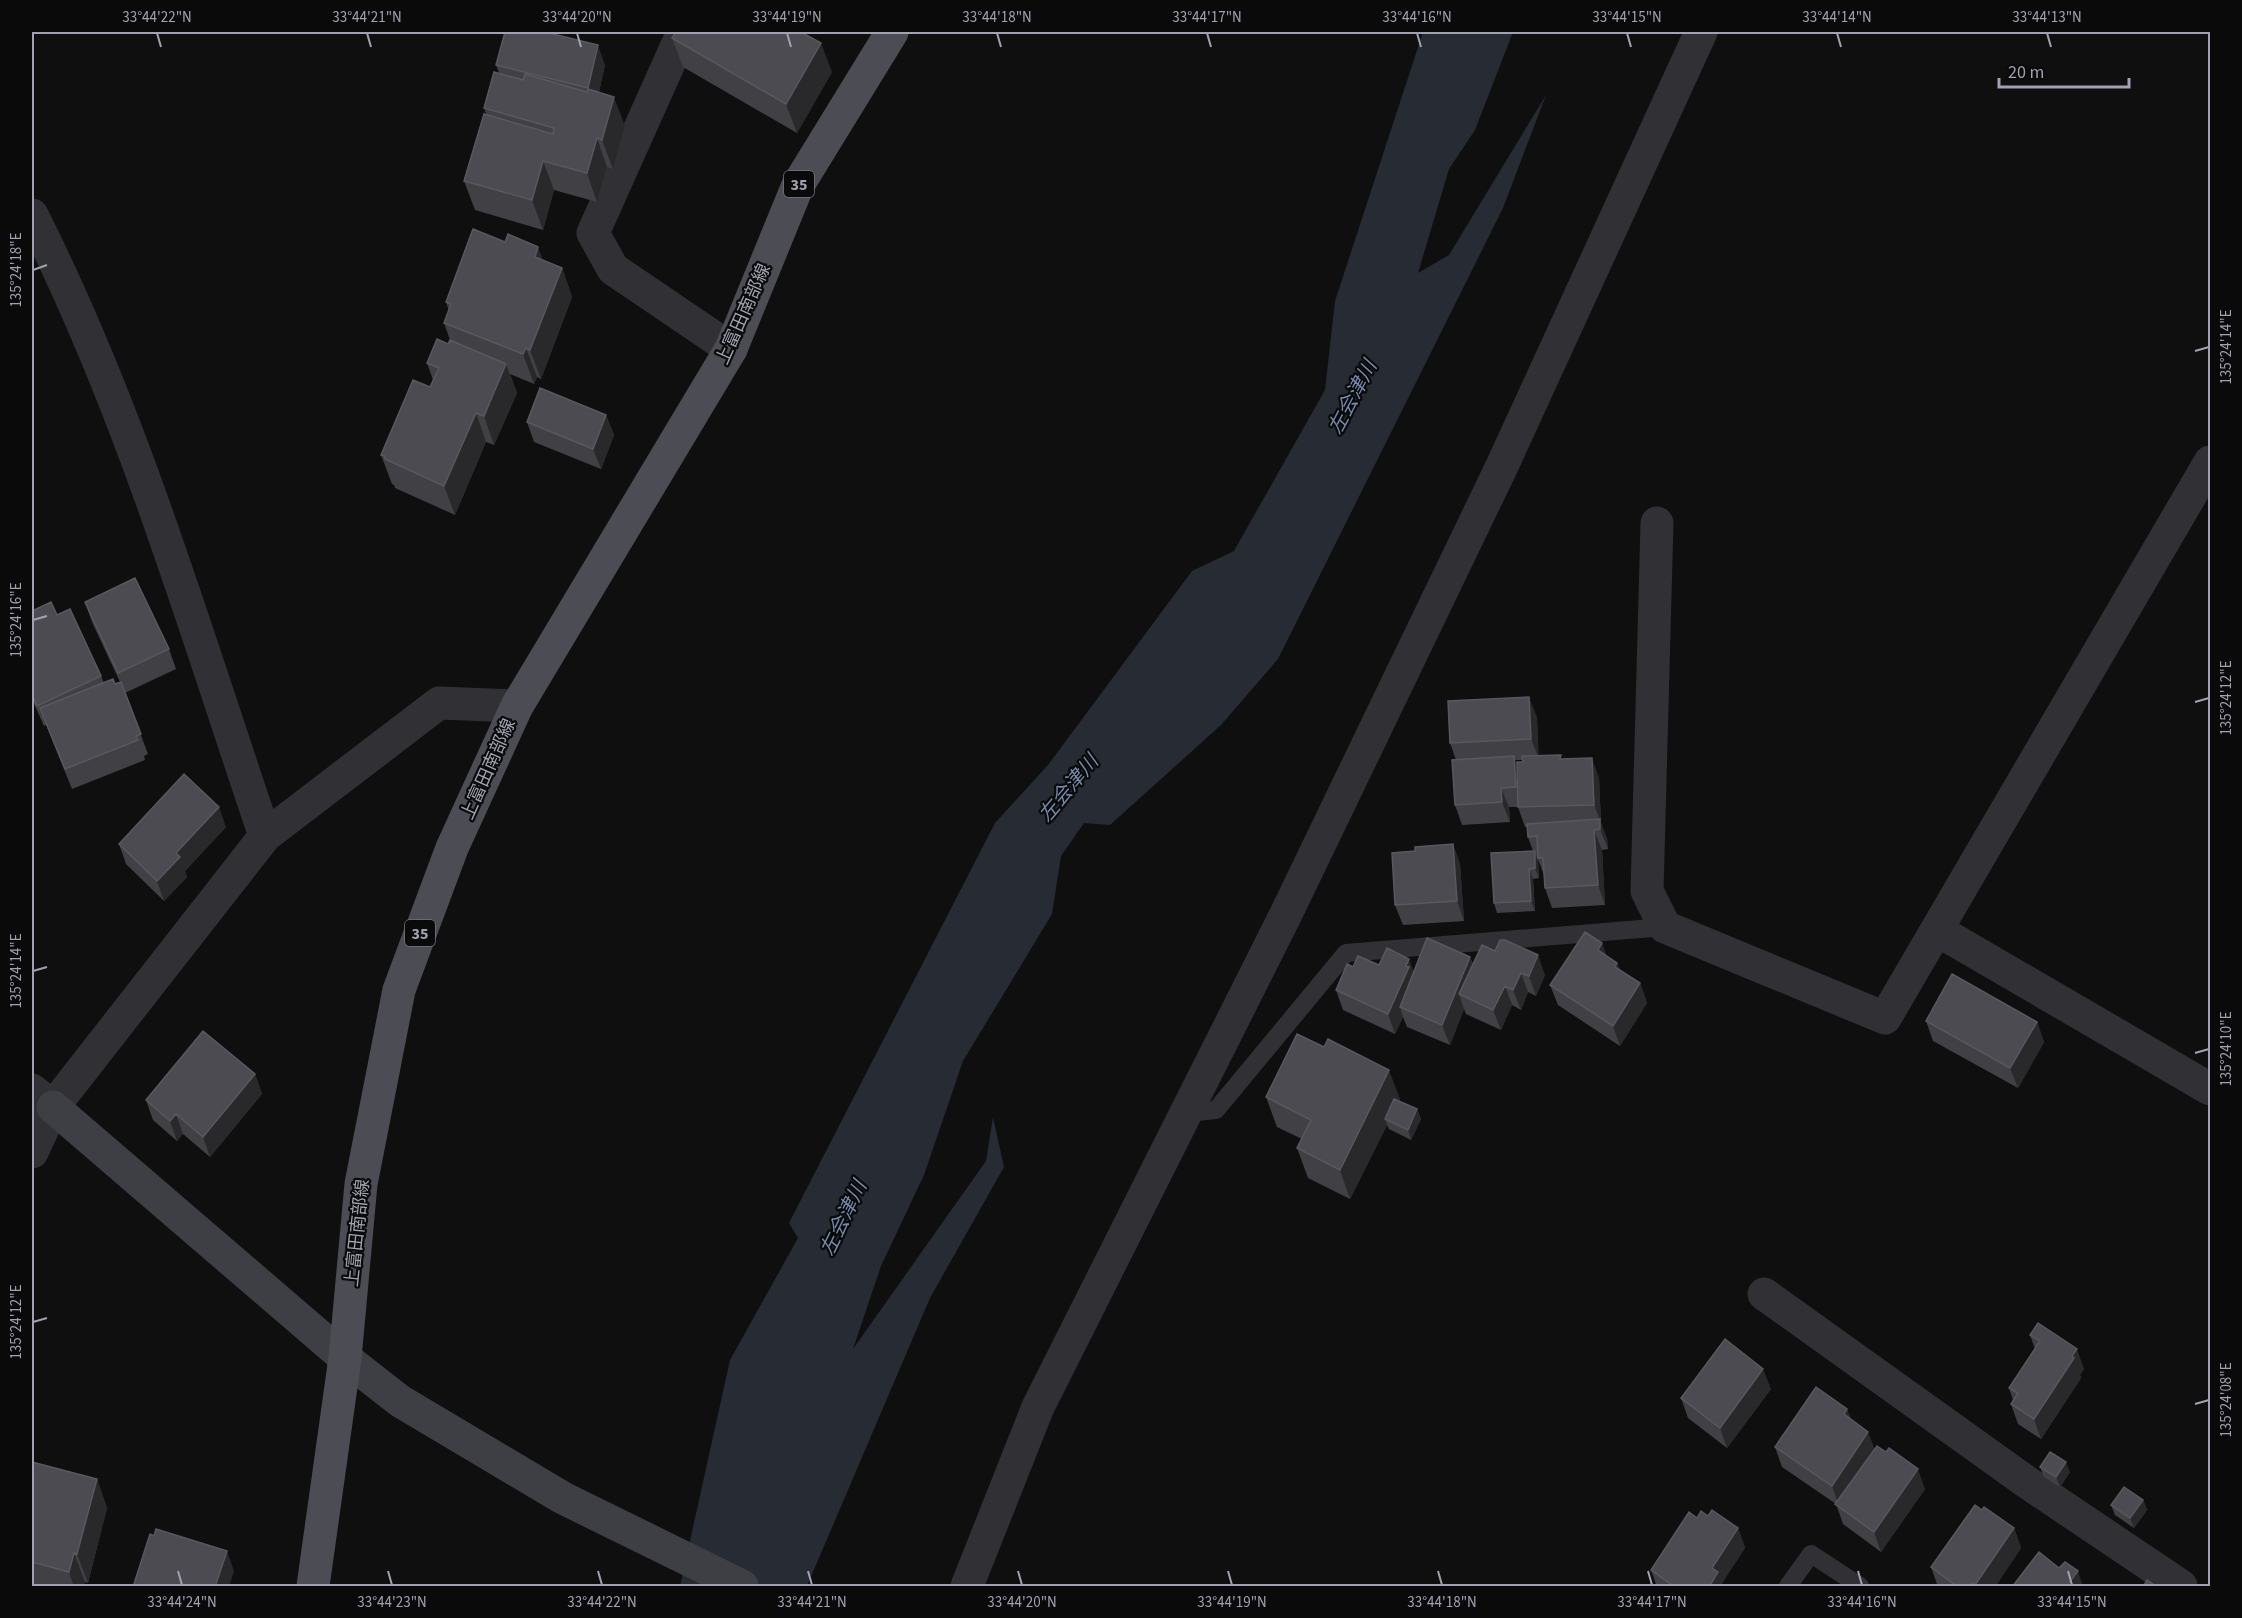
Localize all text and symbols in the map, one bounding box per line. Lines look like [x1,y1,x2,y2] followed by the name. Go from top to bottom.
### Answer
[122,7,192,28] text: 33°44'22"N
[332,7,402,28] text: 33°44'21"N
[542,7,612,28] text: 33°44'20"N
[752,7,822,28] text: 33°44'19"N
[962,7,1032,28] text: 33°44'18"N
[1172,7,1242,28] text: 33°44'17"N
[1382,7,1452,28] text: 33°44'16"N
[1592,7,1662,28] text: 33°44'15"N
[1802,7,1872,28] text: 33°44'14"N
[2012,7,2082,28] text: 33°44'13"N
[1999,51,2130,89] scale bar
[2008,60,2044,85] text: 20 m
[784,171,814,197] road number: 35
[6,232,27,308] text: 135°24'18"E
[710,260,777,369] street label: 上富田南部線
[2216,309,2237,385] text: 135°24'14"E
[1322,354,1385,439] water label: 左会津川
[6,582,27,658] text: 135°24'16"E
[2216,660,2237,736] text: 135°24'12"E
[455,715,522,824] street label: 上富田南部線
[1032,747,1106,828] water label: 左会津川
[405,920,435,946] road number: 35
[6,933,27,1009] text: 135°24'14"E
[2216,1011,2237,1087] text: 135°24'10"E
[814,1175,875,1261] water label: 左会津川
[339,1178,376,1288] street label: 上富田南部線
[6,1284,27,1360] text: 135°24'12"E
[2216,1362,2237,1438] text: 135°24'08"E
[147,1592,217,1613] text: 33°44'24"N
[357,1592,427,1613] text: 33°44'23"N
[567,1592,637,1613] text: 33°44'22"N
[777,1592,847,1613] text: 33°44'21"N
[987,1592,1057,1613] text: 33°44'20"N
[1197,1592,1267,1613] text: 33°44'19"N
[1407,1592,1477,1613] text: 33°44'18"N
[1617,1592,1687,1613] text: 33°44'17"N
[1827,1592,1897,1613] text: 33°44'16"N
[2037,1592,2107,1613] text: 33°44'15"N

